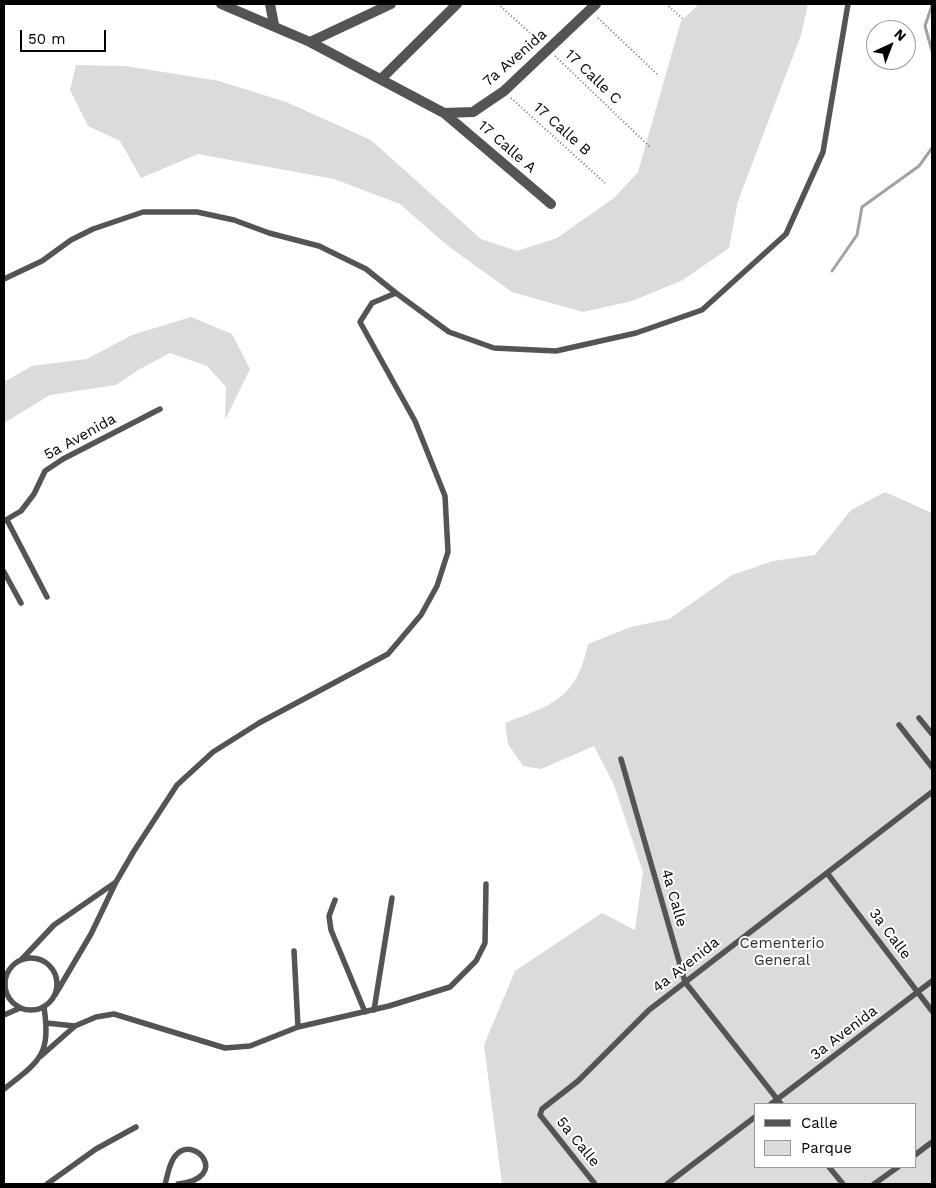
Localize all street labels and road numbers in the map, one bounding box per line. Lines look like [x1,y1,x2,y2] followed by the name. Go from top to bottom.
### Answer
[479,25,551,91] street label: 7a Avenida
[561,46,625,108] street label: 17 Calle C
[530,99,594,159] street label: 17 Calle B
[474,117,540,177] street label: 17 Calle A
[41,410,119,464] street label: 5a Avenida
[657,867,691,929] street label: 4a Calle
[865,905,915,963] street label: 3a Calle
[649,933,723,997] street label: 4a Avenida
[807,1002,881,1064] street label: 3a Avenida
[552,1113,604,1171] street label: 5a Calle

